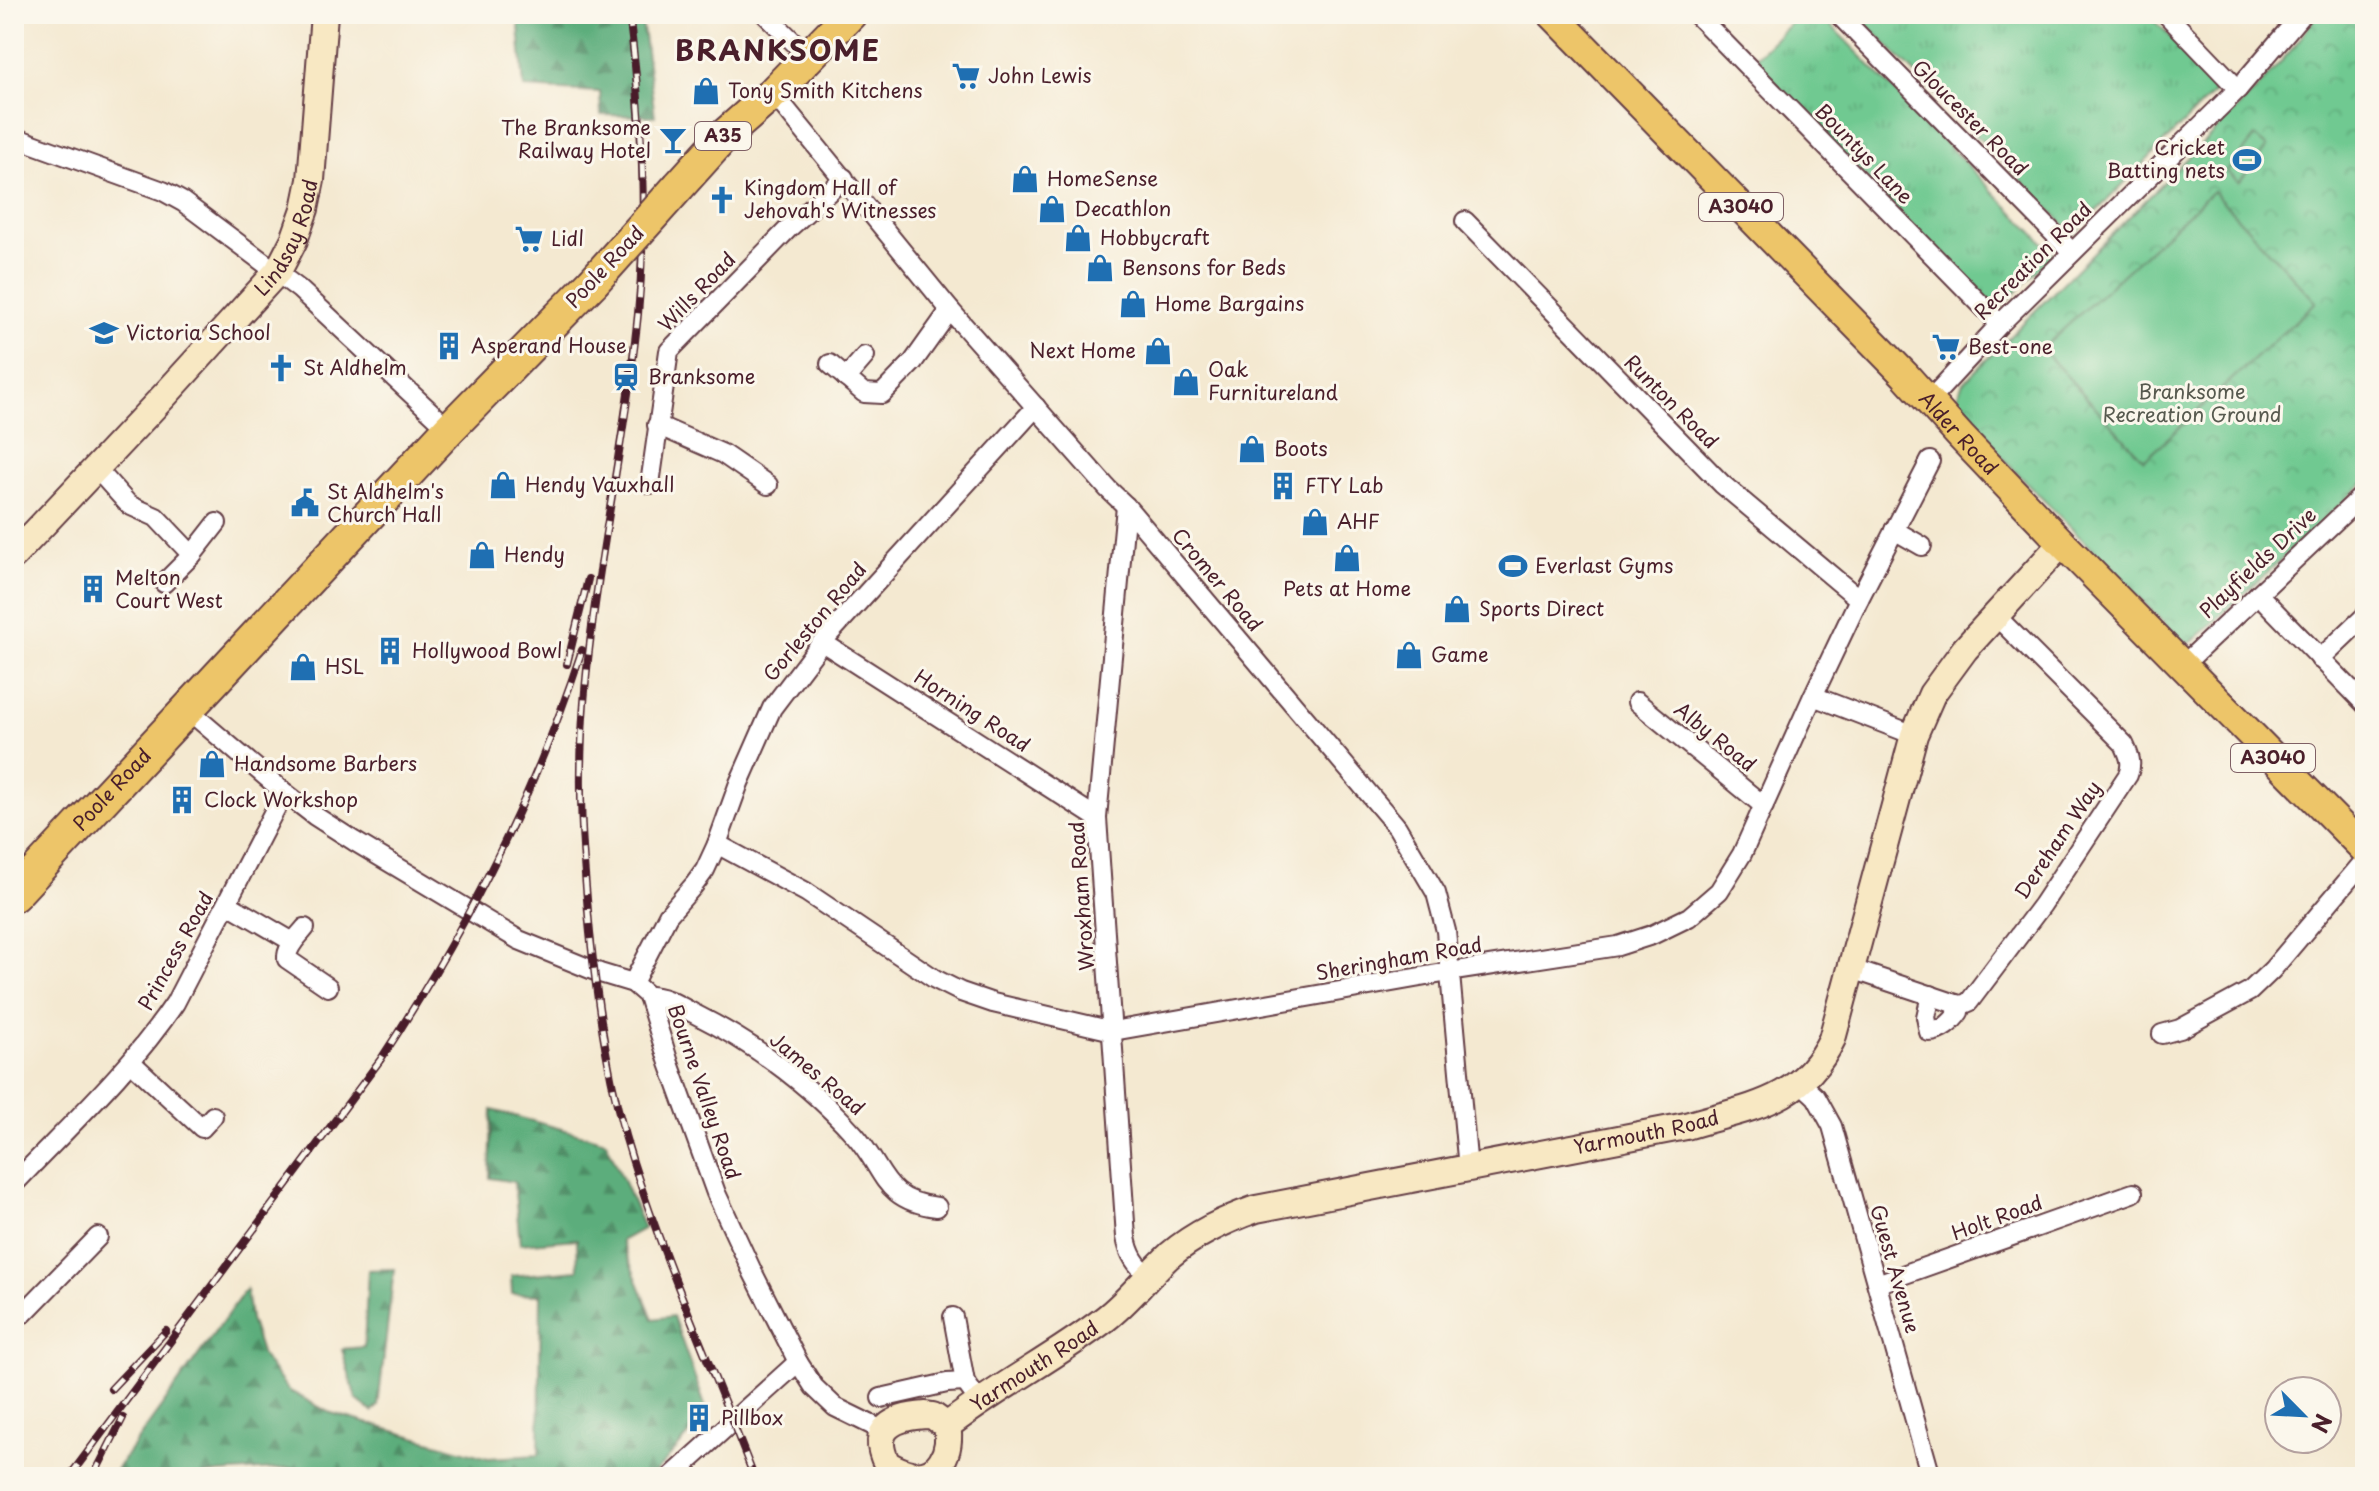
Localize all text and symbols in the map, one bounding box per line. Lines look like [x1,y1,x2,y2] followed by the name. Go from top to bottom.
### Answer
[675,28,881,71] district label: BRANKSOME
[1906,52,2036,182] street label: Gloucester Road
[988,60,1092,90] place label: John Lewis
[951,61,981,91] supermarket icon: John Lewis
[728,75,923,105] place label: Tony Smith Kitchens
[691,76,721,106] shop icon: Tony Smith Kitchens
[1809,96,1921,210] street label: Bountys Lane
[501,112,651,165] place label: The Branksome Railway Hotel
[695,122,751,150] road number: A35
[658,125,688,155] bar icon: The Branksome Railway Hotel
[2107,132,2225,185] place label: Cricket Batting nets
[2232,145,2262,175] sports icon: Cricket Batting nets
[1047,163,1158,193] place label: HomeSense
[1010,164,1040,194] shop icon: HomeSense
[744,172,937,225] place label: Kingdom Hall of Jehovah's Witnesses
[246,176,325,302] street label: Lindsay Road
[707,185,737,215] church icon: Kingdom Hall of Jehovah's Witnesses
[1074,193,1171,223] place label: Decathlon
[1699,193,1783,221] road number: A3040
[1037,194,1067,224] shop icon: Decathlon
[1966,194,2098,326] street label: Recreation Road
[558,218,651,314] street label: Poole Road
[1100,222,1210,252] place label: Hobbycraft
[551,223,584,253] place label: Lidl
[1063,223,1093,253] shop icon: Hobbycraft
[514,224,544,254] supermarket icon: Lidl
[650,245,742,338] street label: Wills Road
[1122,252,1286,282] place label: Bensons for Beds
[1085,253,1115,283] shop icon: Bensons for Beds
[1155,288,1304,318] place label: Home Bargains
[1118,289,1148,319] shop icon: Home Bargains
[126,317,271,347] place label: Victoria School
[89,318,119,348] school or university icon: Victoria School
[471,330,627,360] place label: Asperand House
[434,331,464,361] building icon: Asperand House
[1968,331,2053,361] place label: Best-one
[1931,332,1961,362] supermarket icon: Best-one
[1029,335,1136,365] place label: Next Home
[1143,336,1173,366] shop icon: Next Home
[1618,347,1726,455] street label: Runton Road
[303,352,407,382] place label: St Aldhelm
[266,353,296,383] church icon: St Aldhelm
[1208,354,1338,407] place label: Oak Furnitureland
[648,361,755,391] place label: Branksome
[611,362,641,392] station icon: Branksome
[1171,367,1201,397] shop icon: Oak Furnitureland
[2102,376,2282,429] park label: Branksome Recreation Ground
[1912,384,2006,481] street label: Alder Road
[1274,433,1328,463] place label: Boots
[1237,434,1267,464] shop icon: Boots
[525,469,674,499] place label: Hendy Vauxhall
[488,470,518,500] shop icon: Hendy Vauxhall
[1305,470,1384,500] place label: FTY Lab
[1268,471,1298,501] building icon: FTY Lab
[327,476,444,529] place label: St Aldhelm's Church Hall
[290,488,320,518] public building icon: St Aldhelm's Church Hall
[2192,500,2323,625] street label: Playfields Drive
[1337,506,1380,536] place label: AHF
[1300,507,1330,537] shop icon: AHF
[1165,521,1270,638] street label: Cromer Road
[504,539,565,569] place label: Hendy
[467,540,497,570] shop icon: Hendy
[1332,543,1362,573] shop icon: Pets at Home
[1535,550,1673,580] place label: Everlast Gyms
[1498,551,1528,581] sports icon: Everlast Gyms
[755,555,873,688] street label: Gorleston Road
[115,562,223,615] place label: Melton Court West
[1283,573,1411,603] place label: Pets at Home
[78,574,108,604] building icon: Melton Court West
[1479,593,1604,623] place label: Sports Direct
[1442,594,1472,624] shop icon: Sports Direct
[412,635,562,665] place label: Hollywood Bowl
[375,636,405,666] building icon: Hollywood Bowl
[1431,639,1489,669] place label: Game
[1394,640,1424,670] shop icon: Game
[325,651,364,681] place label: HSL
[288,652,318,682] shop icon: HSL
[909,661,1036,759] street label: Horning Road
[1668,694,1763,779] street label: Alby Road
[65,741,158,837] street label: Poole Road
[2231,744,2315,772] road number: A3040
[234,748,417,778] place label: Handsome Barbers
[197,749,227,779] shop icon: Handsome Barbers
[2006,774,2108,905] street label: Dereham Way
[204,784,358,814] place label: Clock Workshop
[167,785,197,815] building icon: Clock Workshop
[1061,820,1101,972] street label: Wroxham Road
[130,886,220,1015] street label: Princess Road
[1313,929,1484,987] street label: Sheringham Road
[661,1000,749,1183] street label: Bourne Valley Road
[763,1024,872,1122] street label: James Road
[1571,1101,1722,1161] street label: Yarmouth Road
[1947,1187,2046,1247] street label: Holt Road
[1863,1201,1929,1337] street label: Guest Avenue
[964,1313,1104,1418] street label: Yarmouth Road
[2263,1375,2343,1455] north arrow
[721,1402,783,1432] place label: Pillbox
[684,1403,714,1433] building icon: Pillbox
[2304,1409,2341,1438] text: N

